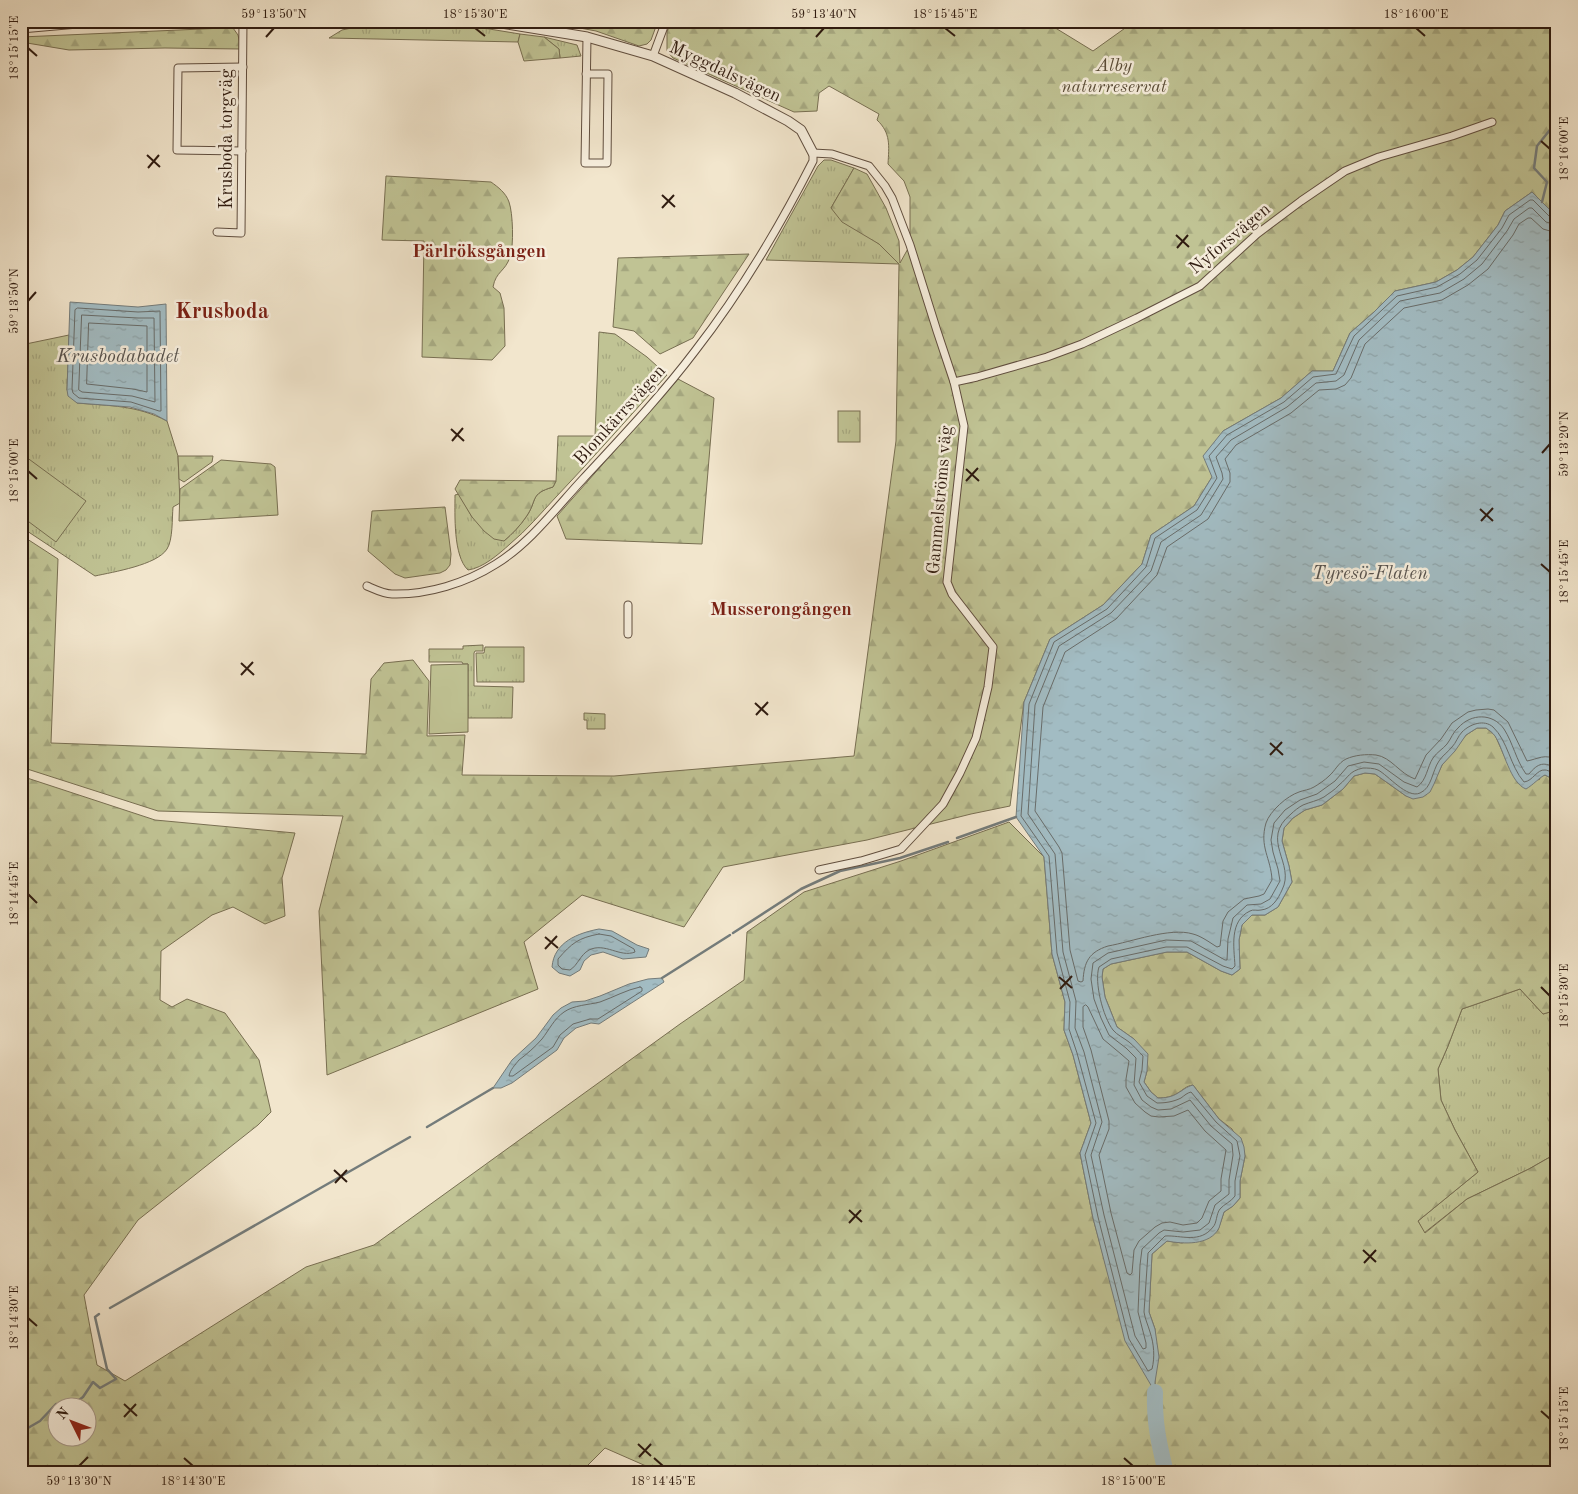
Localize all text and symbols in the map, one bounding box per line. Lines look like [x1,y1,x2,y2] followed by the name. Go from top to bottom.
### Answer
[241,8,307,21] text: 59°13'50"N
[443,8,507,21] text: 18°15'30"E
[791,8,857,21] text: 59°13'40"N
[913,8,977,21] text: 18°15'45"E
[1384,9,1448,21] text: 18°16'00"E
[8,16,21,80] text: 18°15'15"E
[666,38,784,106] street label: Myggdalsvägen
[1061,57,1167,96] park label: Alby naturreservat
[218,69,236,209] street label: Krusboda torgväg
[1559,117,1571,181] text: 18°16'00"E
[1186,200,1274,278] street label: Nyforsvägen
[412,243,546,262] district label: Pärlröksgången
[8,268,21,334] text: 59°13'50"N
[175,301,269,323] district label: Krusboda
[56,348,180,367] water label: Krusbodabadet
[571,361,670,468] street label: Blomkärrsvägen
[1558,411,1571,477] text: 59°13'20"N
[925,425,955,575] street label: Gammelströms väg
[8,439,21,503] text: 18°15'00"E
[1558,540,1571,604] text: 18°15'45"E
[1312,565,1428,584] water label: Tyresö-Flaten
[710,601,852,620] district label: Musserongången
[8,862,21,926] text: 18°14'45"E
[1558,964,1571,1028] text: 18°15'30"E
[9,1286,21,1350] text: 18°14'30"E
[1558,1387,1571,1451] text: 18°15'15"E
[48,1396,98,1446] north arrow
[54,1405,72,1423] text: N
[46,1475,112,1488] text: 59°13'30"N
[631,1475,695,1488] text: 18°14'45"E
[1101,1475,1165,1488] text: 18°15'00"E
[161,1476,225,1488] text: 18°14'30"E

